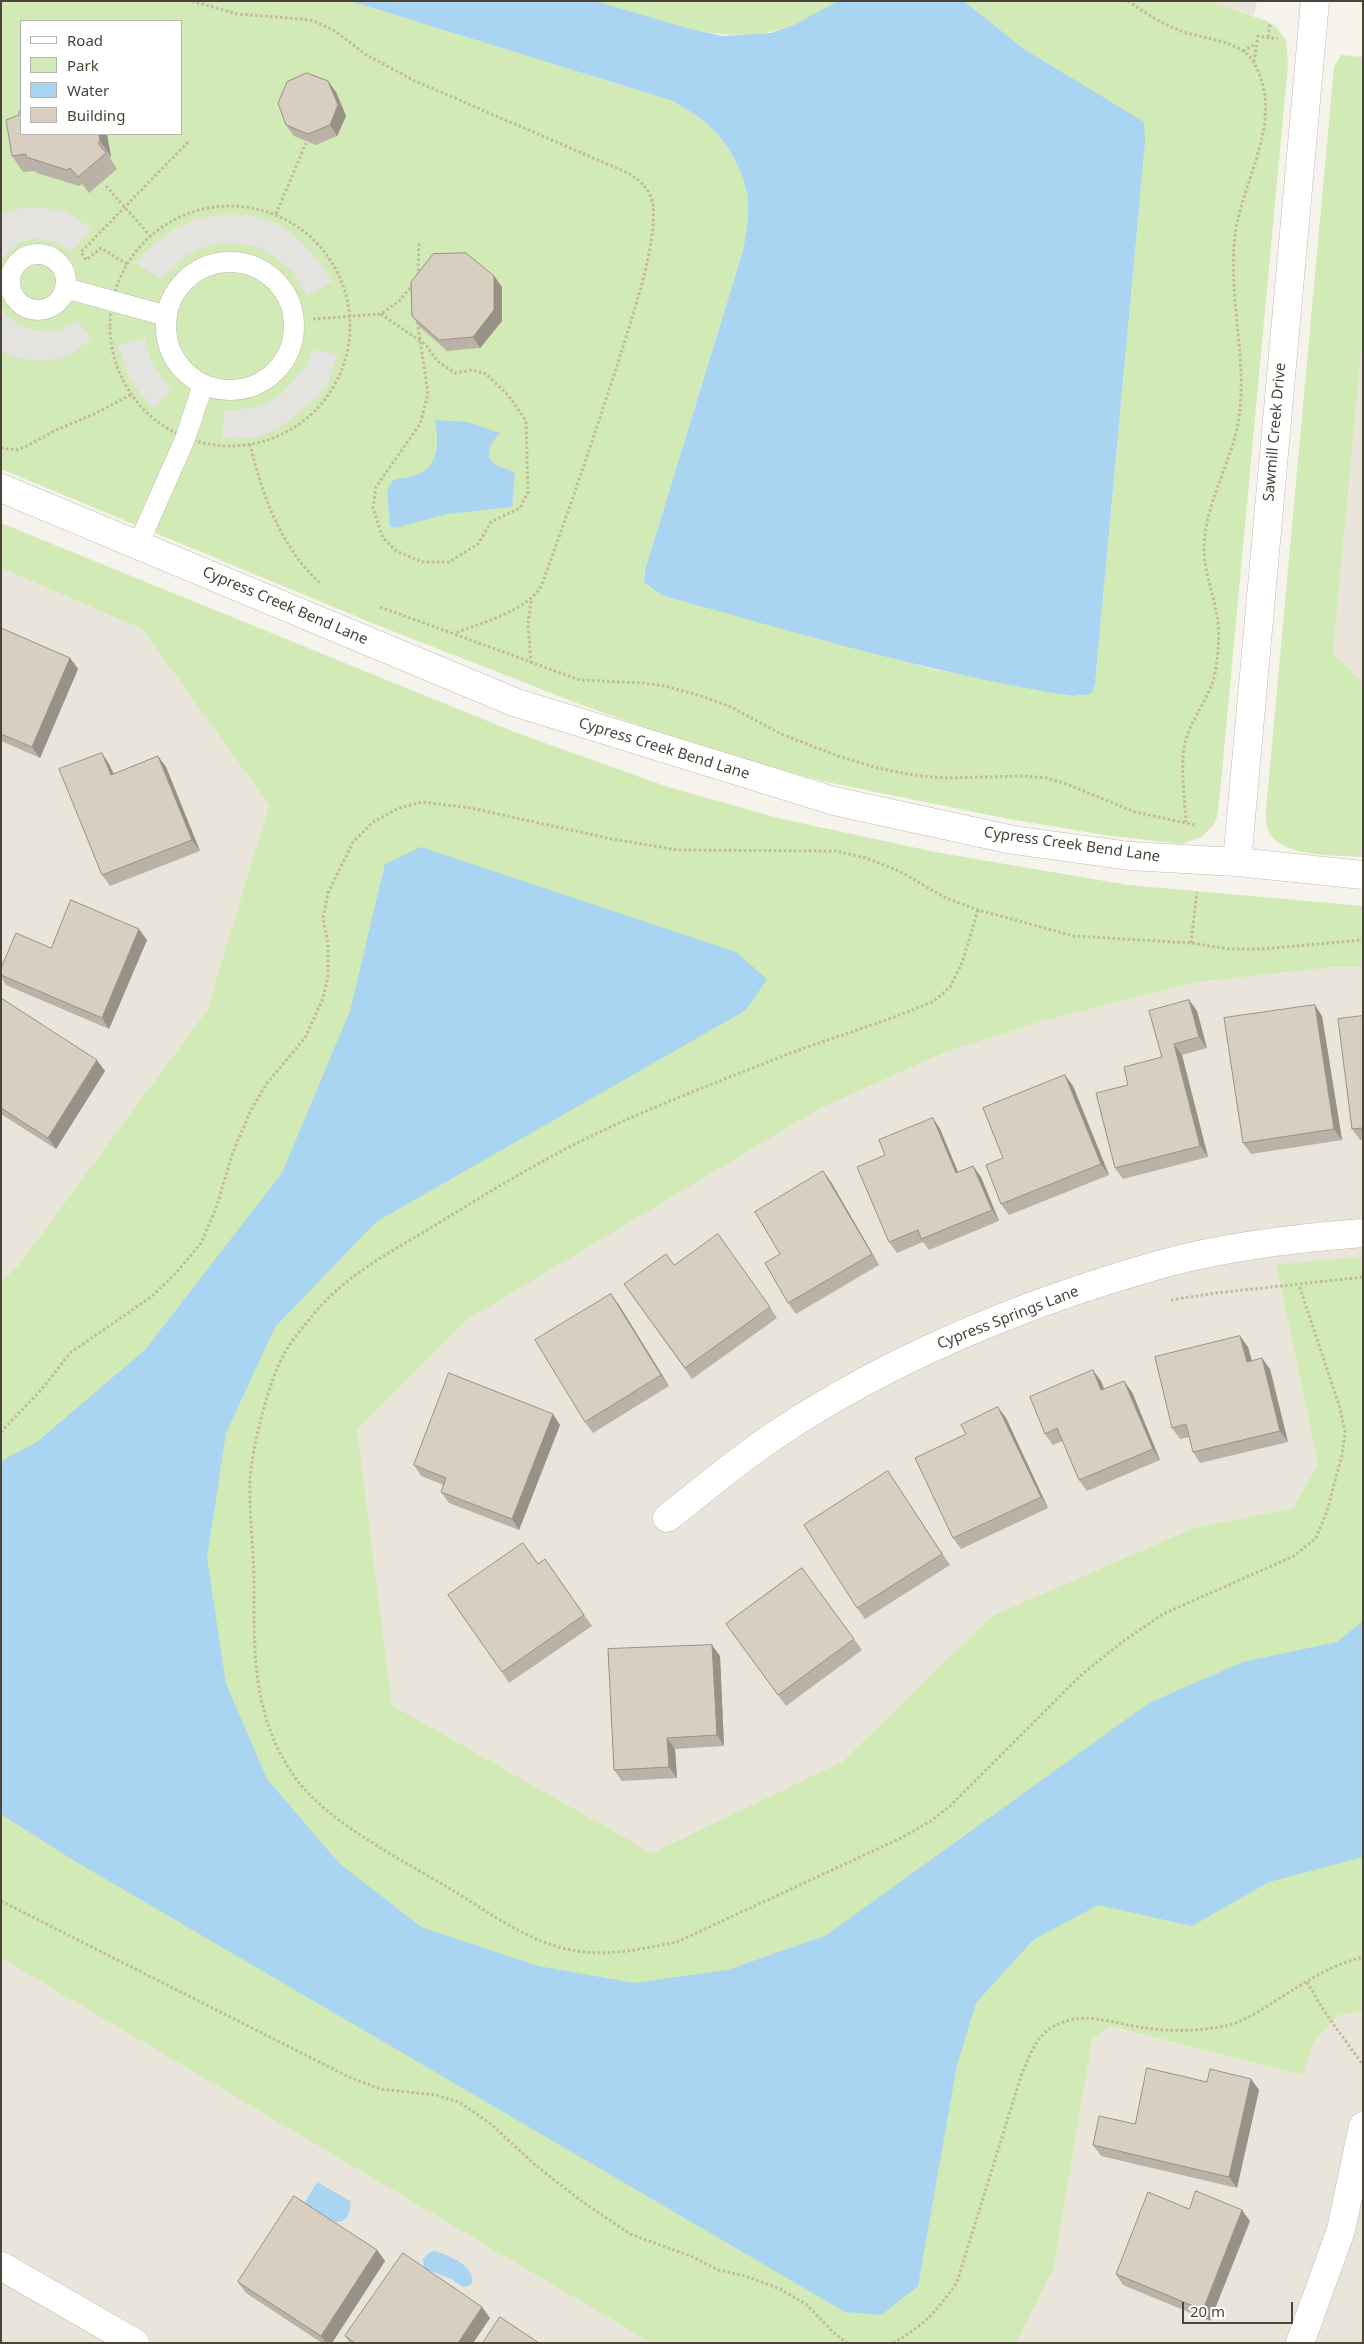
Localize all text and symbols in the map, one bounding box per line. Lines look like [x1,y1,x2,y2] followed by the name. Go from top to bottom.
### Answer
[20,20,182,135] legend
[67,30,103,50] text: Road
[67,55,99,75] text: Park
[67,80,109,100] text: Water
[67,105,125,125] text: Building
[1260,362,1290,502] street label: Sawmill Creek Drive
[200,563,370,649] street label: Cypress Creek Bend Lane
[576,714,752,784] street label: Cypress Creek Bend Lane
[983,824,1161,866] street label: Cypress Creek Bend Lane
[935,1283,1081,1353] street label: Cypress Springs Lane
[1184,2292,1295,2324] scale bar
[1190,2301,1225,2321] text: 20 m

